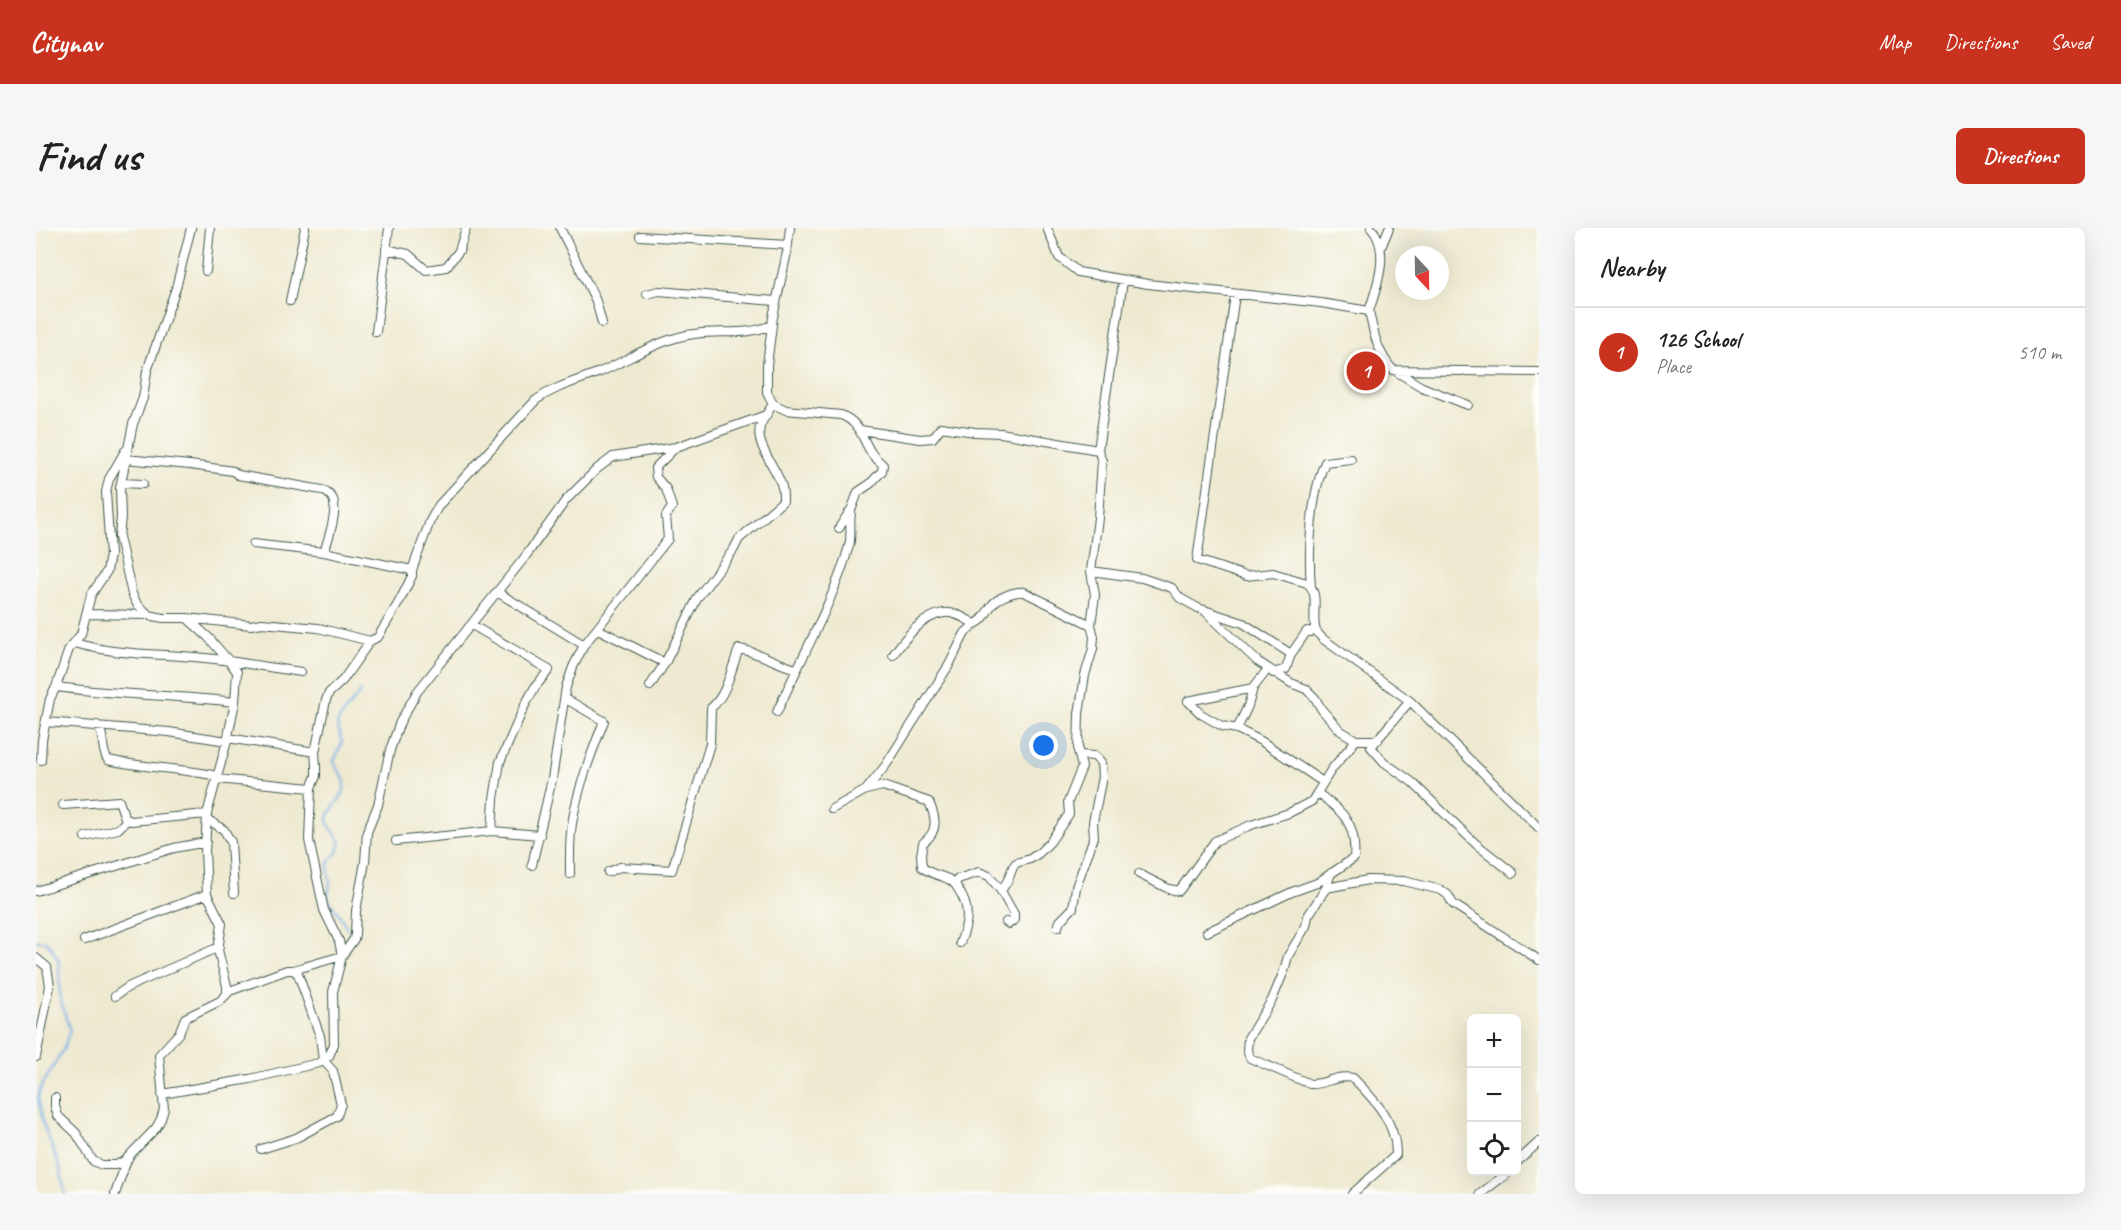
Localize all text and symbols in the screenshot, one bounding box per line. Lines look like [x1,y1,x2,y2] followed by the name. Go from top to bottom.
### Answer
[30,25,101,60] text: Citynav
[1879,29,1911,55] text: Map
[1944,29,2017,55] text: Directions
[2050,29,2091,55] text: Saved
[1956,128,2085,184] button: Directions
[36,130,141,183] text: Find us
[1395,246,1449,300] north arrow
[1599,251,1664,284] text: Nearby
[1656,326,1740,354] text: 126 School
[1614,340,1623,365] text: 1
[2018,340,2061,365] text: 510 m
[1346,348,1386,394] pin: 1
[1656,354,1691,379] text: Place
[1029,731,1058,760] your location
[1467,1014,1521,1176] map controls
[1467,1014,1521,1068] button: +
[1467,1068,1521,1122] button: −
[1467,1122,1521,1176] button: locate

